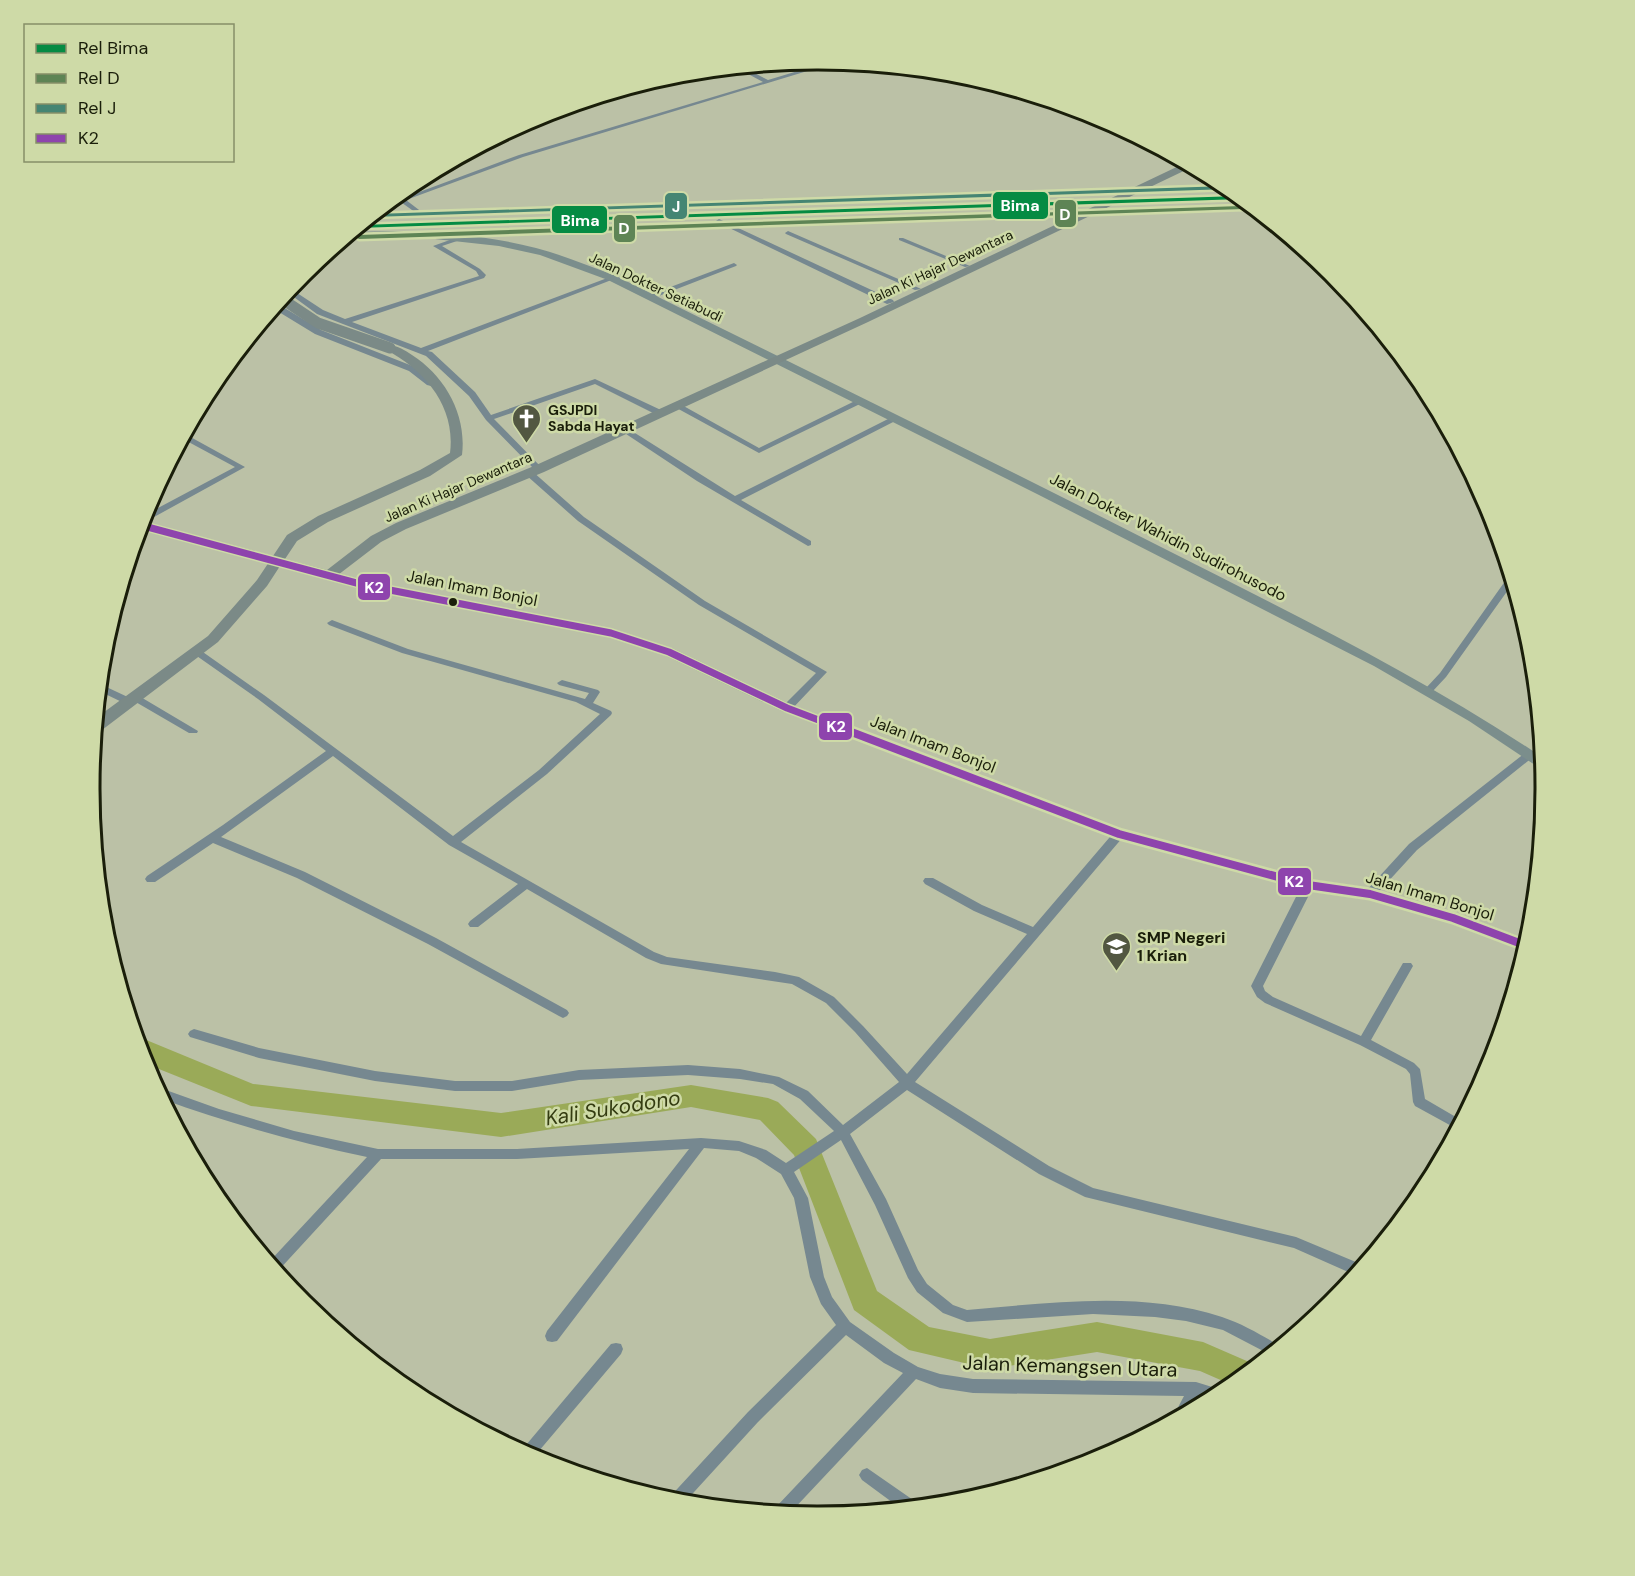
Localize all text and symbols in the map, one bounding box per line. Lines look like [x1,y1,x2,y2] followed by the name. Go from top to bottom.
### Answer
[24,24,234,162] legend
[78,36,148,60] text: Rel Bima
[78,66,120,90] text: Rel D
[78,96,116,120] text: Rel J
[78,126,99,150] text: K2
[992,191,1049,220] line badge: Bima
[664,192,688,220] line badge: J
[1000,195,1040,216] text: Bima
[672,196,680,217] text: J
[1054,199,1077,228] line badge: D
[1059,204,1071,225] text: D
[551,205,608,234] line badge: Bima
[560,210,600,231] text: Bima
[613,214,636,243] line badge: D
[618,218,630,239] text: D
[864,225,1016,309] street label: Jalan Ki Hajar Dewantara
[586,248,726,326] street label: Jalan Dokter Setiabudi
[548,401,635,435] place label: GSJPDI Sabda Hayat
[511,402,543,444] church icon: GSJPDI Sabda Hayat
[381,448,535,526] street label: Jalan Ki Hajar Dewantara
[1046,468,1290,606] street label: Jalan Dokter Wahidin Sudirohusodo
[405,565,539,611] street label: Jalan Imam Bonjol
[357,573,391,601] line badge: K2
[364,577,384,598] text: K2
[447,596,459,608] unlabelled marker
[867,710,999,778] street label: Jalan Imam Bonjol
[818,712,853,741] line badge: K2
[826,716,846,737] text: K2
[1277,867,1312,896] line badge: K2
[1363,867,1497,925] street label: Jalan Imam Bonjol
[1284,871,1304,892] text: K2
[1137,927,1225,966] place label: SMP Negeri 1 Krian
[1100,930,1132,972] school or university icon: SMP Negeri 1 Krian
[543,1084,683,1132] water label: Kali Sukodono
[962,1349,1178,1383] street label: Jalan Kemangsen Utara

